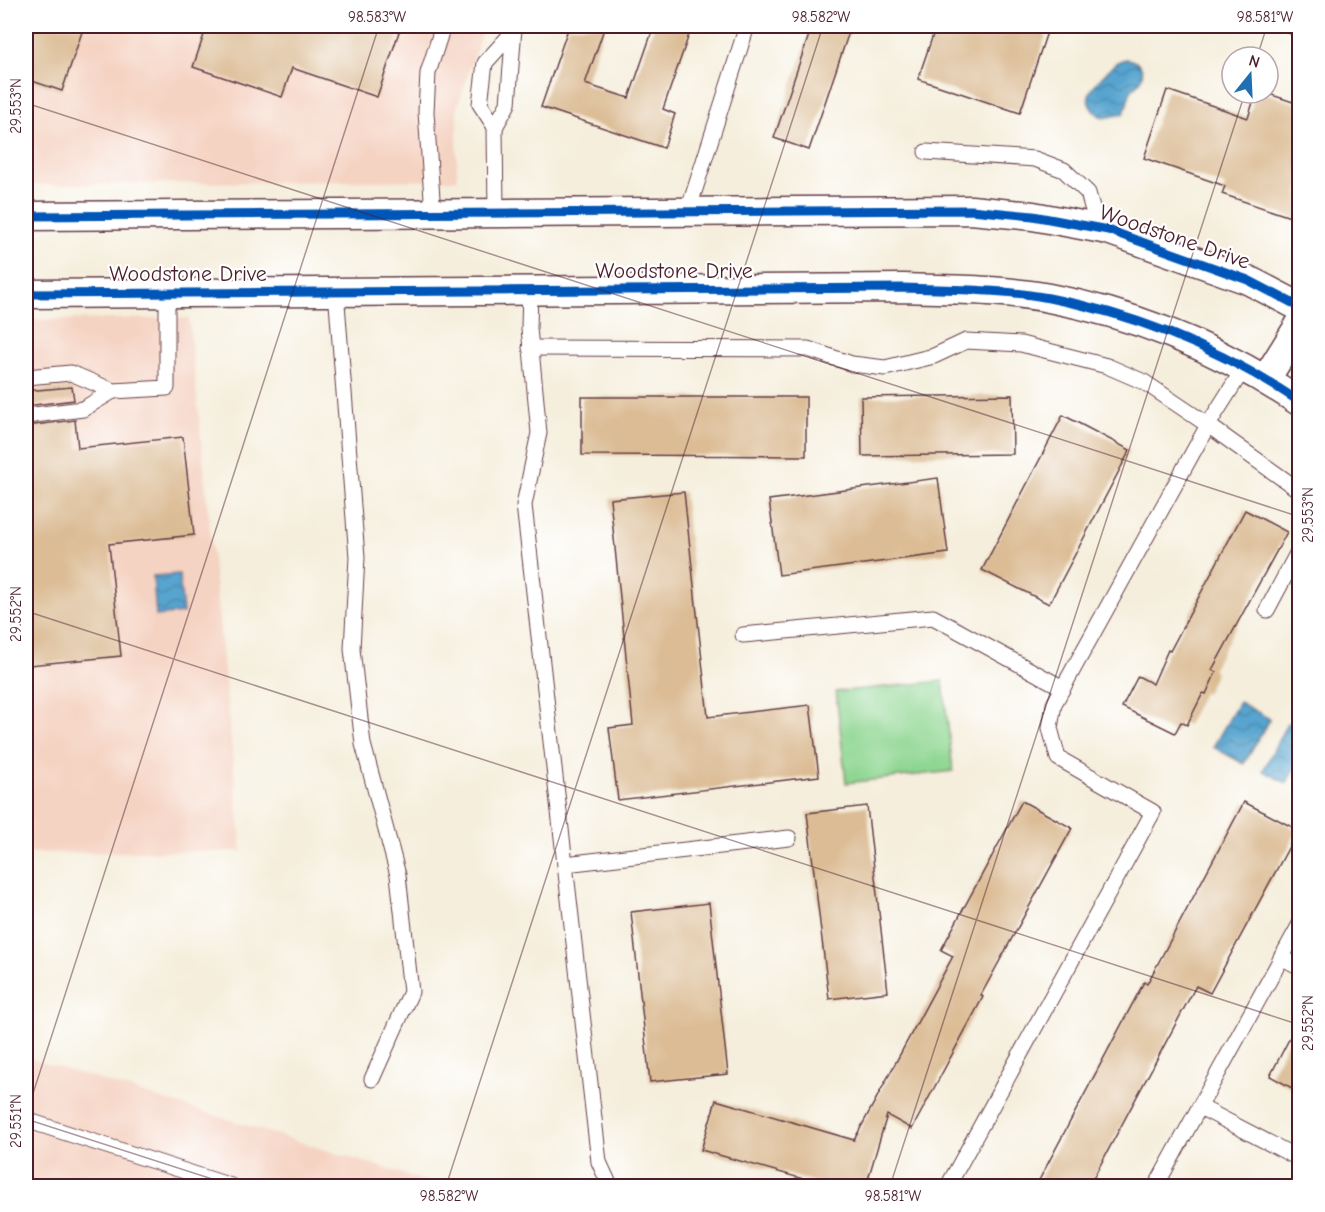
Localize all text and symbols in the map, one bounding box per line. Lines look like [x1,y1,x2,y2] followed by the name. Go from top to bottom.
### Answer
[348,8,406,26] text: 98.583°W
[792,8,850,26] text: 98.582°W
[1237,8,1293,26] text: 98.581°W
[1220,45,1280,105] north arrow
[1247,52,1262,72] text: N
[7,78,25,134] text: 29.553°N
[1096,199,1253,275] street label: Woodstone Drive
[595,258,753,284] street label: Woodstone Drive
[109,261,267,287] street label: Woodstone Drive
[1299,487,1317,543] text: 29.553°N
[7,586,25,642] text: 29.552°N
[1299,995,1317,1051] text: 29.552°N
[7,1094,25,1148] text: 29.551°N
[420,1187,478,1205] text: 98.582°W
[865,1187,921,1205] text: 98.581°W

